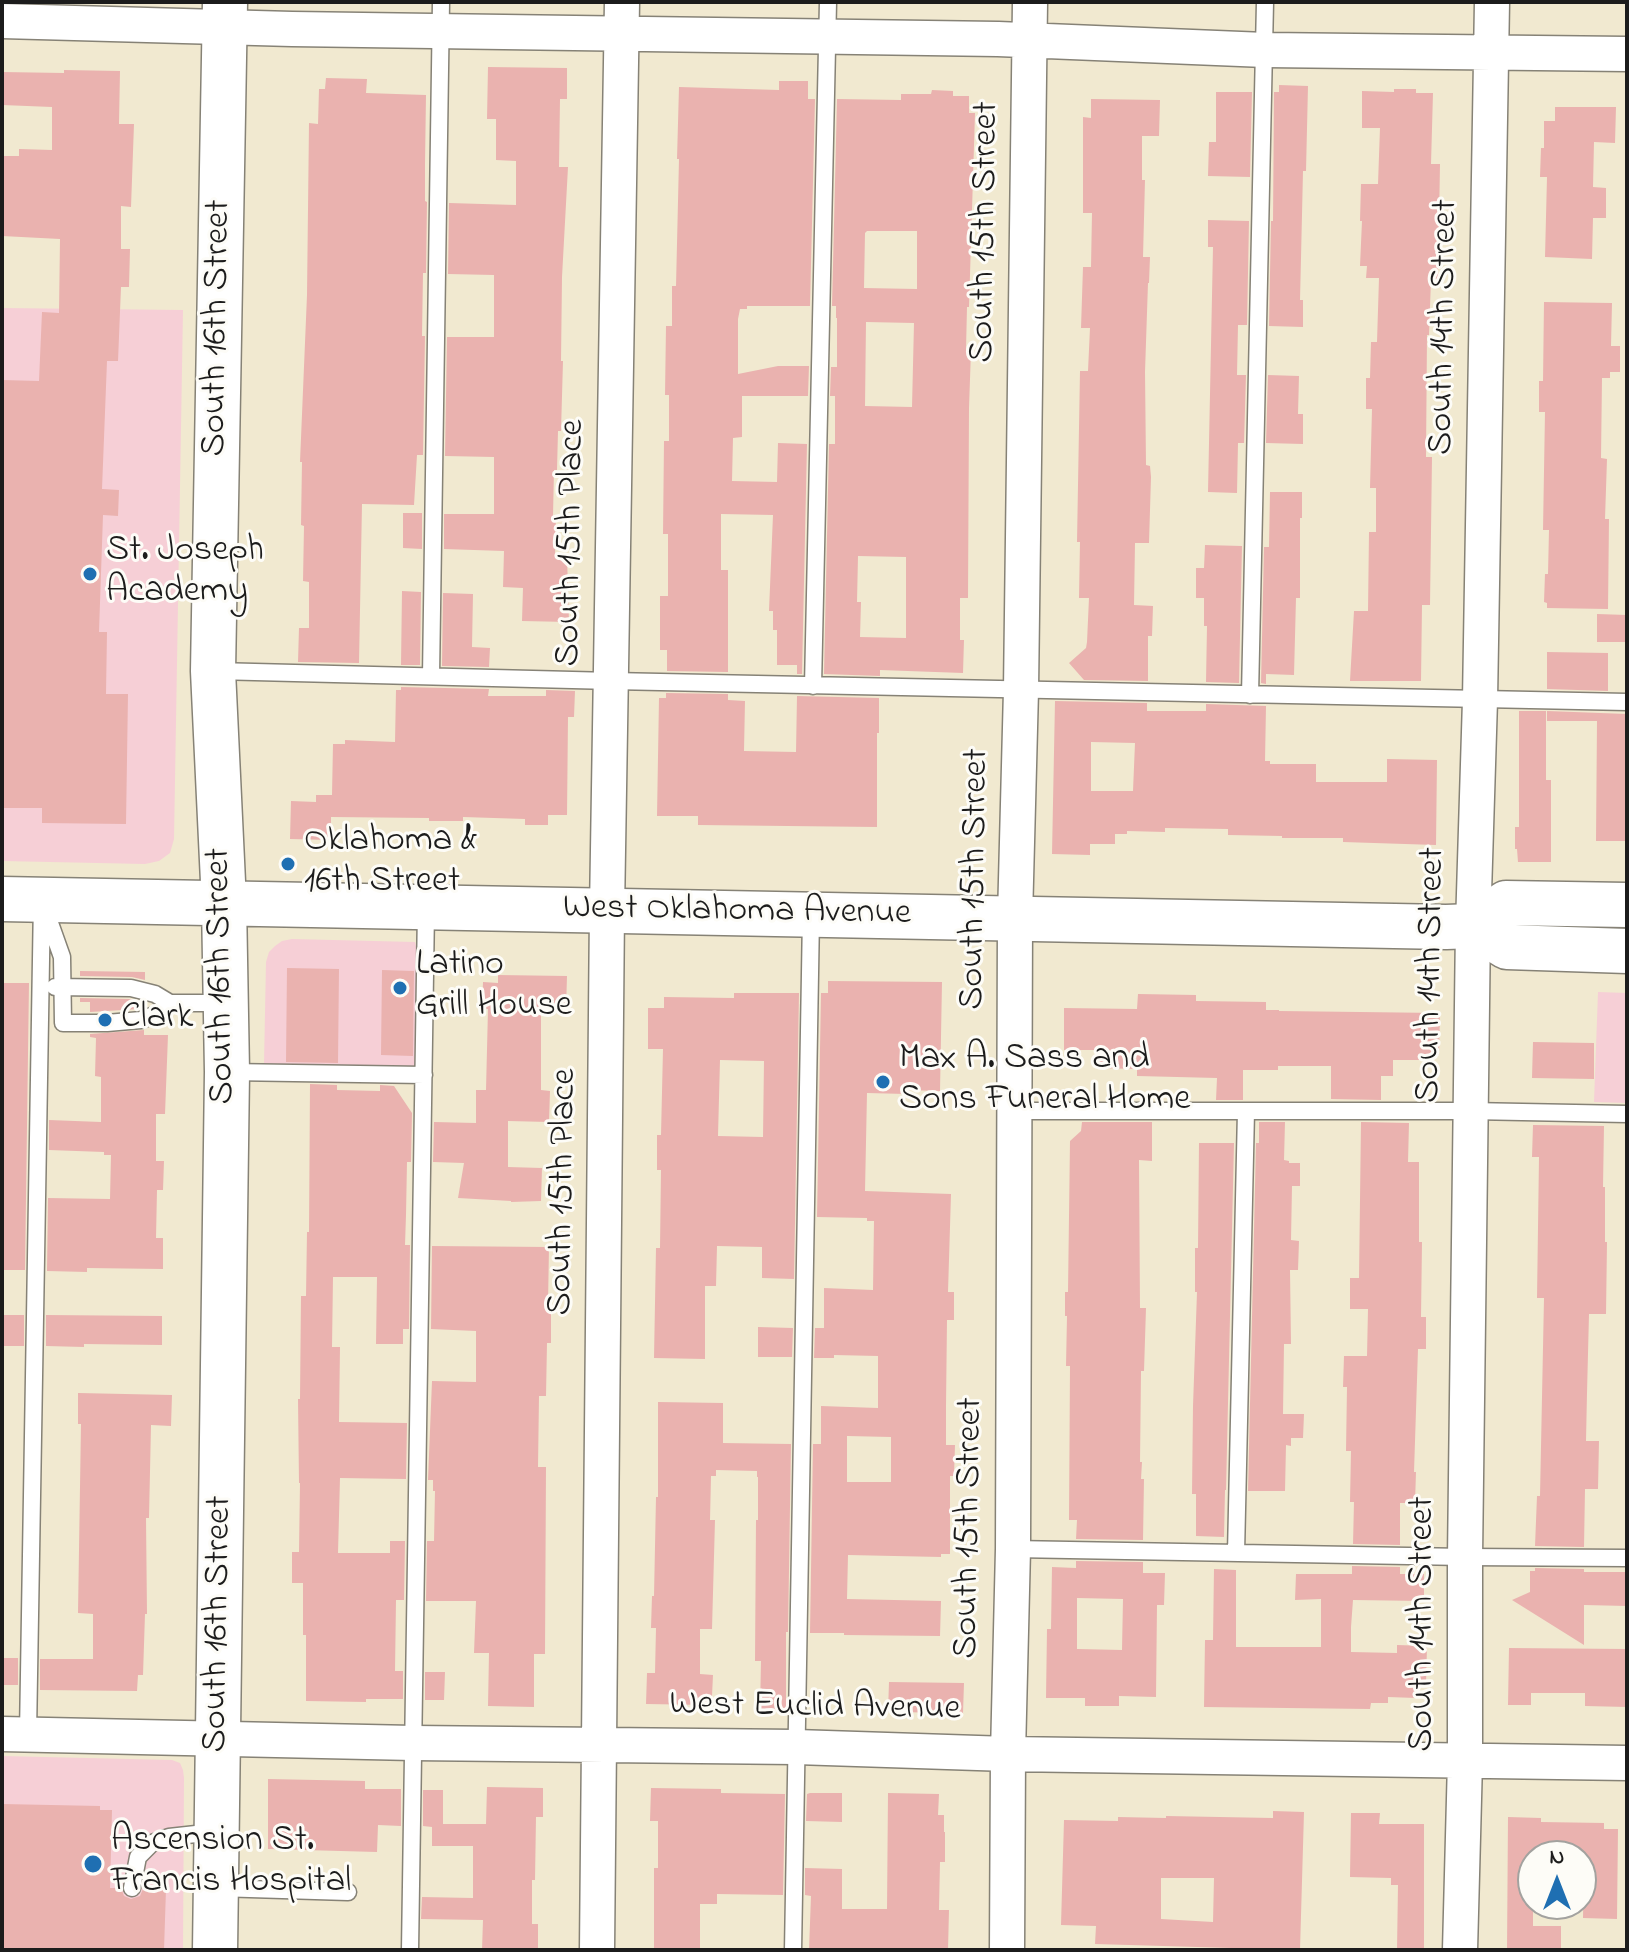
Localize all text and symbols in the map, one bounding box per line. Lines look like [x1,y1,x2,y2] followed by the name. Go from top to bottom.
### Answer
[963,101,1011,363] street label: South 15th Street
[195,199,243,457] street label: South 16th Street
[1422,199,1470,455] street label: South 14th Street
[549,419,597,667] street label: South 15th Place
[106,531,264,616] place label: St. Joseph Academy
[81,565,99,583] marker: St. Joseph Academy
[953,748,1001,1010] street label: South 15th Street
[304,821,478,906] place label: Oklahoma & 16th Street
[199,847,247,1105] street label: South 16th Street
[1409,847,1457,1103] street label: South 14th Street
[279,855,297,873] marker: Oklahoma & 16th Street
[563,888,911,938] street label: West Oklahoma Avenue
[416,945,572,1030] place label: Latino Grill House
[391,979,409,997] marker: Latino Grill House
[121,998,193,1042] place label: Clark
[96,1011,114,1029] marker: Clark
[899,1039,1190,1124] place label: Max A. Sass and Sons Funeral Home
[541,1068,589,1316] street label: South 15th Place
[874,1073,892,1091] marker: Max A. Sass and Sons Funeral Home
[947,1397,995,1659] street label: South 15th Street
[196,1495,244,1753] street label: South 16th Street
[1403,1496,1447,1752] street label: South 14th Street
[669,1685,961,1733] street label: West Euclid Avenue
[111,1821,351,1906] place label: Ascension St. Francis Hospital
[1517,1840,1597,1920] north arrow
[1550,1842,1564,1874] text: N
[82,1853,104,1875] marker: Ascension St. Francis Hospital

